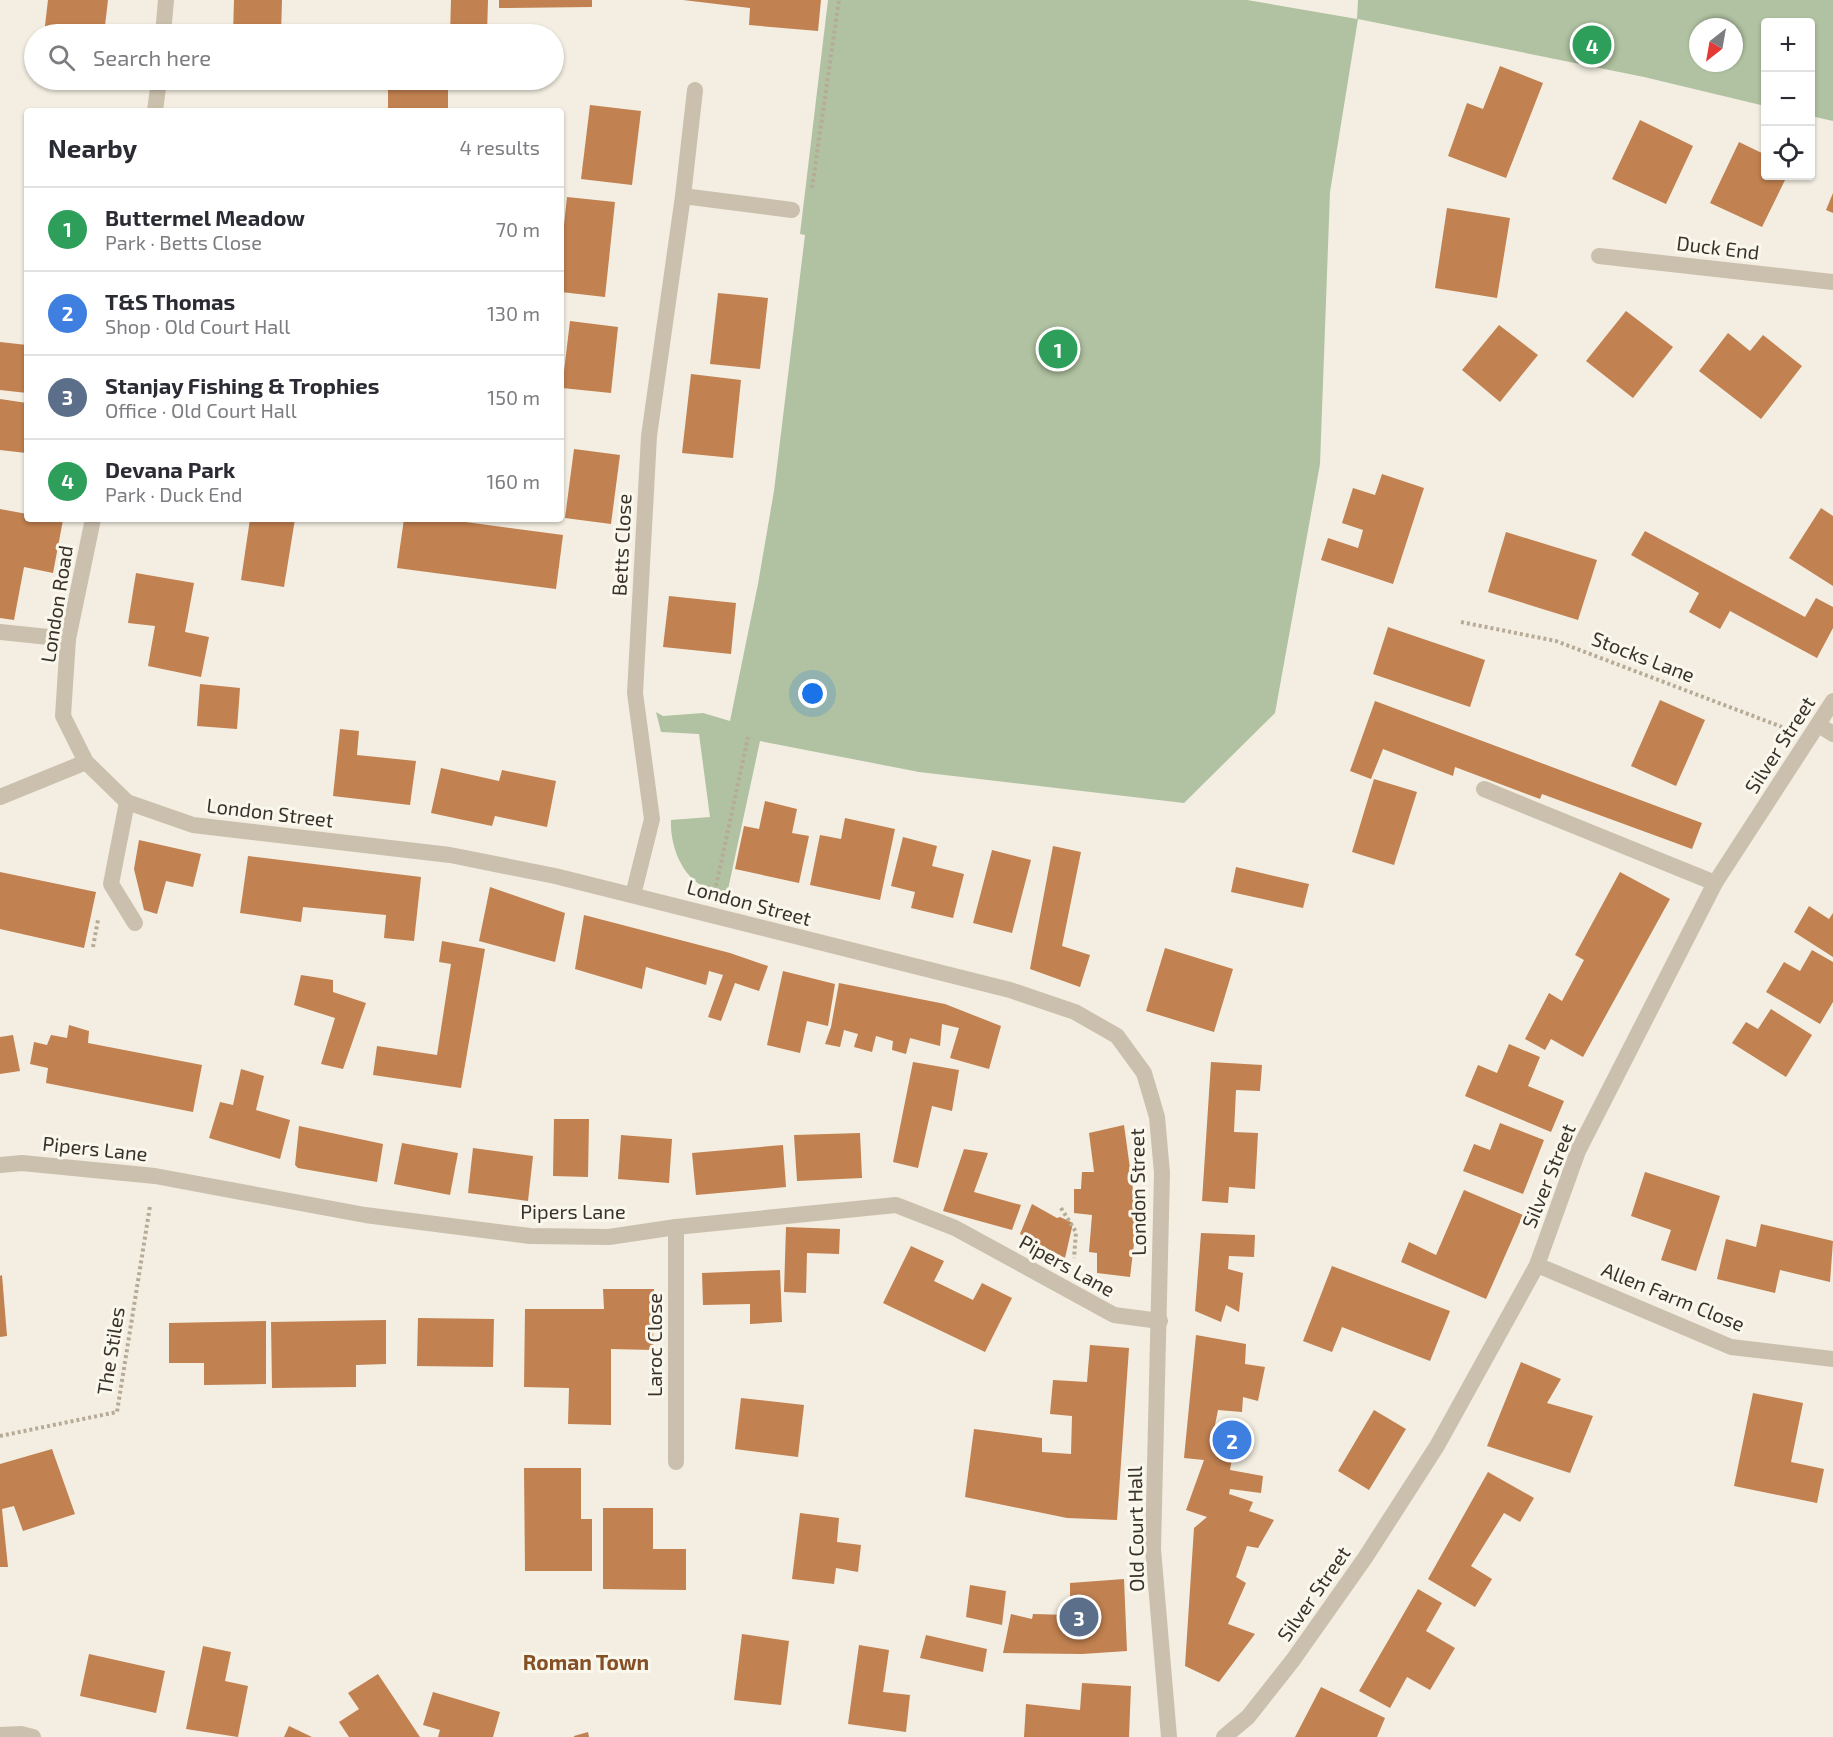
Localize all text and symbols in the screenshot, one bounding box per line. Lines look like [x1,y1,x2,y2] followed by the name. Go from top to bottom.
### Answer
[1689,18,1743,72] north arrow
[1761,18,1815,180] map controls
[1761,18,1815,72] button: +
[1572,22,1612,68] pin: 4
[24,24,564,90] search box
[45,41,78,74] icon: search
[93,44,211,70] text: Search here
[1761,72,1815,126] button: −
[1761,126,1815,180] button: locate
[48,132,137,163] text: Nearby
[460,135,540,159] text: 4 results
[105,204,305,230] text: Buttermel Meadow
[63,217,72,241] text: 1
[496,217,540,241] text: 70 m
[105,230,262,254] text: Park · Betts Close
[1675,230,1761,264] street label: Duck End
[105,288,235,314] text: T&S Thomas
[62,301,73,325] text: 2
[487,301,540,325] text: 130 m
[105,314,290,338] text: Shop · Old Court Hall
[1038,326,1078,372] pin: 1
[105,372,379,398] text: Stanjay Fishing & Trophies
[62,385,73,409] text: 3
[487,385,540,409] text: 150 m
[105,398,297,422] text: Office · Old Court Hall
[105,456,235,482] text: Devana Park
[61,469,74,493] text: 4
[487,469,540,493] text: 160 m
[105,482,243,506] text: Park · Duck End
[606,493,636,597] street label: Betts Close
[35,544,77,664] street label: London Road
[1589,625,1698,687] street label: Stocks Lane
[798,679,827,708] your location
[1739,691,1820,797] street label: Silver Street
[205,792,335,832] street label: London Street
[684,874,814,930] street label: London Street
[1516,1120,1580,1231] street label: Silver Street
[1124,1128,1150,1256] street label: London Street
[41,1131,149,1165] street label: Pipers Lane
[520,1199,626,1223] street label: Pipers Lane
[1016,1229,1119,1301] street label: Pipers Lane
[1598,1256,1748,1336] street label: Allen Farm Close
[642,1293,666,1397] street label: Laroc Close
[91,1305,129,1397] street label: The Stiles
[1212,1418,1252,1462] pin: 2
[1122,1466,1148,1592] street label: Old Court Hall
[1272,1541,1355,1646] street label: Silver Street
[1060,1594,1098,1640] pin: 3
[523,1649,649,1674] district label: Roman Town

